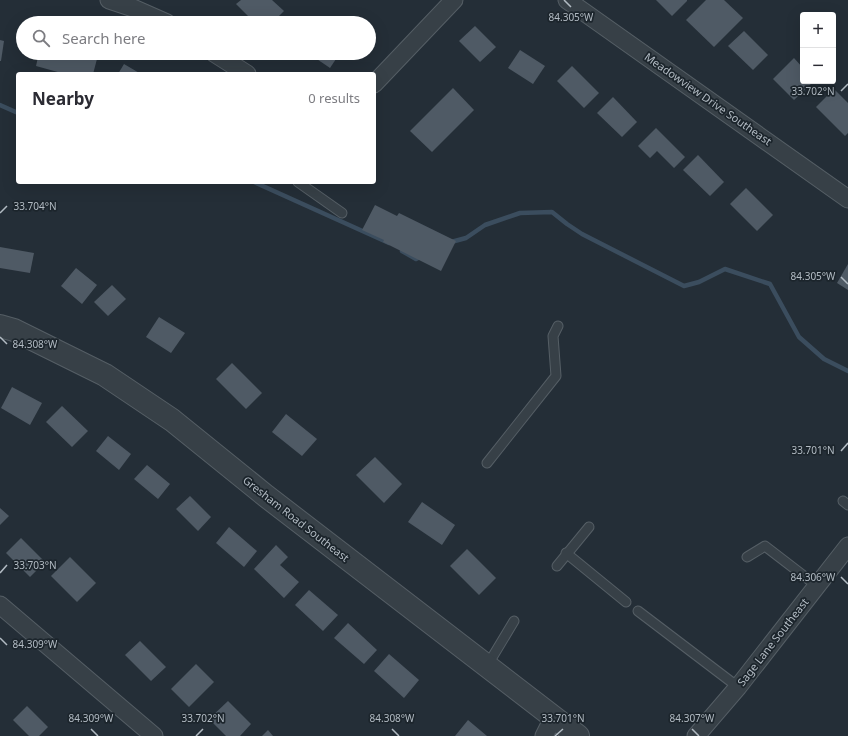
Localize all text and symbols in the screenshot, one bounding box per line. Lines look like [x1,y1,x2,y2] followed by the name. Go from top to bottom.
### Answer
[549,10,594,24] text: 84.305°W
[800,12,836,84] map controls
[800,12,836,48] button: +
[16,16,376,60] search box
[30,27,52,49] icon: search
[62,28,145,48] text: Search here
[800,48,836,84] button: −
[642,49,775,148] street label: Meadowview Drive Southeast
[791,84,835,98] text: 33.702°N
[32,87,94,110] text: Nearby
[308,89,360,107] text: 0 results
[13,199,57,213] text: 33.704°N
[791,269,836,283] text: 84.305°W
[13,337,58,351] text: 84.308°W
[791,443,835,457] text: 33.701°N
[240,472,353,565] street label: Gresham Road Southeast
[13,558,57,572] text: 33.703°N
[791,570,836,584] text: 84.306°W
[734,595,812,689] street label: Sage Lane Southeast
[13,637,58,651] text: 84.309°W
[69,711,114,725] text: 84.309°W
[181,711,225,725] text: 33.702°N
[370,711,415,725] text: 84.308°W
[541,711,585,725] text: 33.701°N
[670,711,715,725] text: 84.307°W

